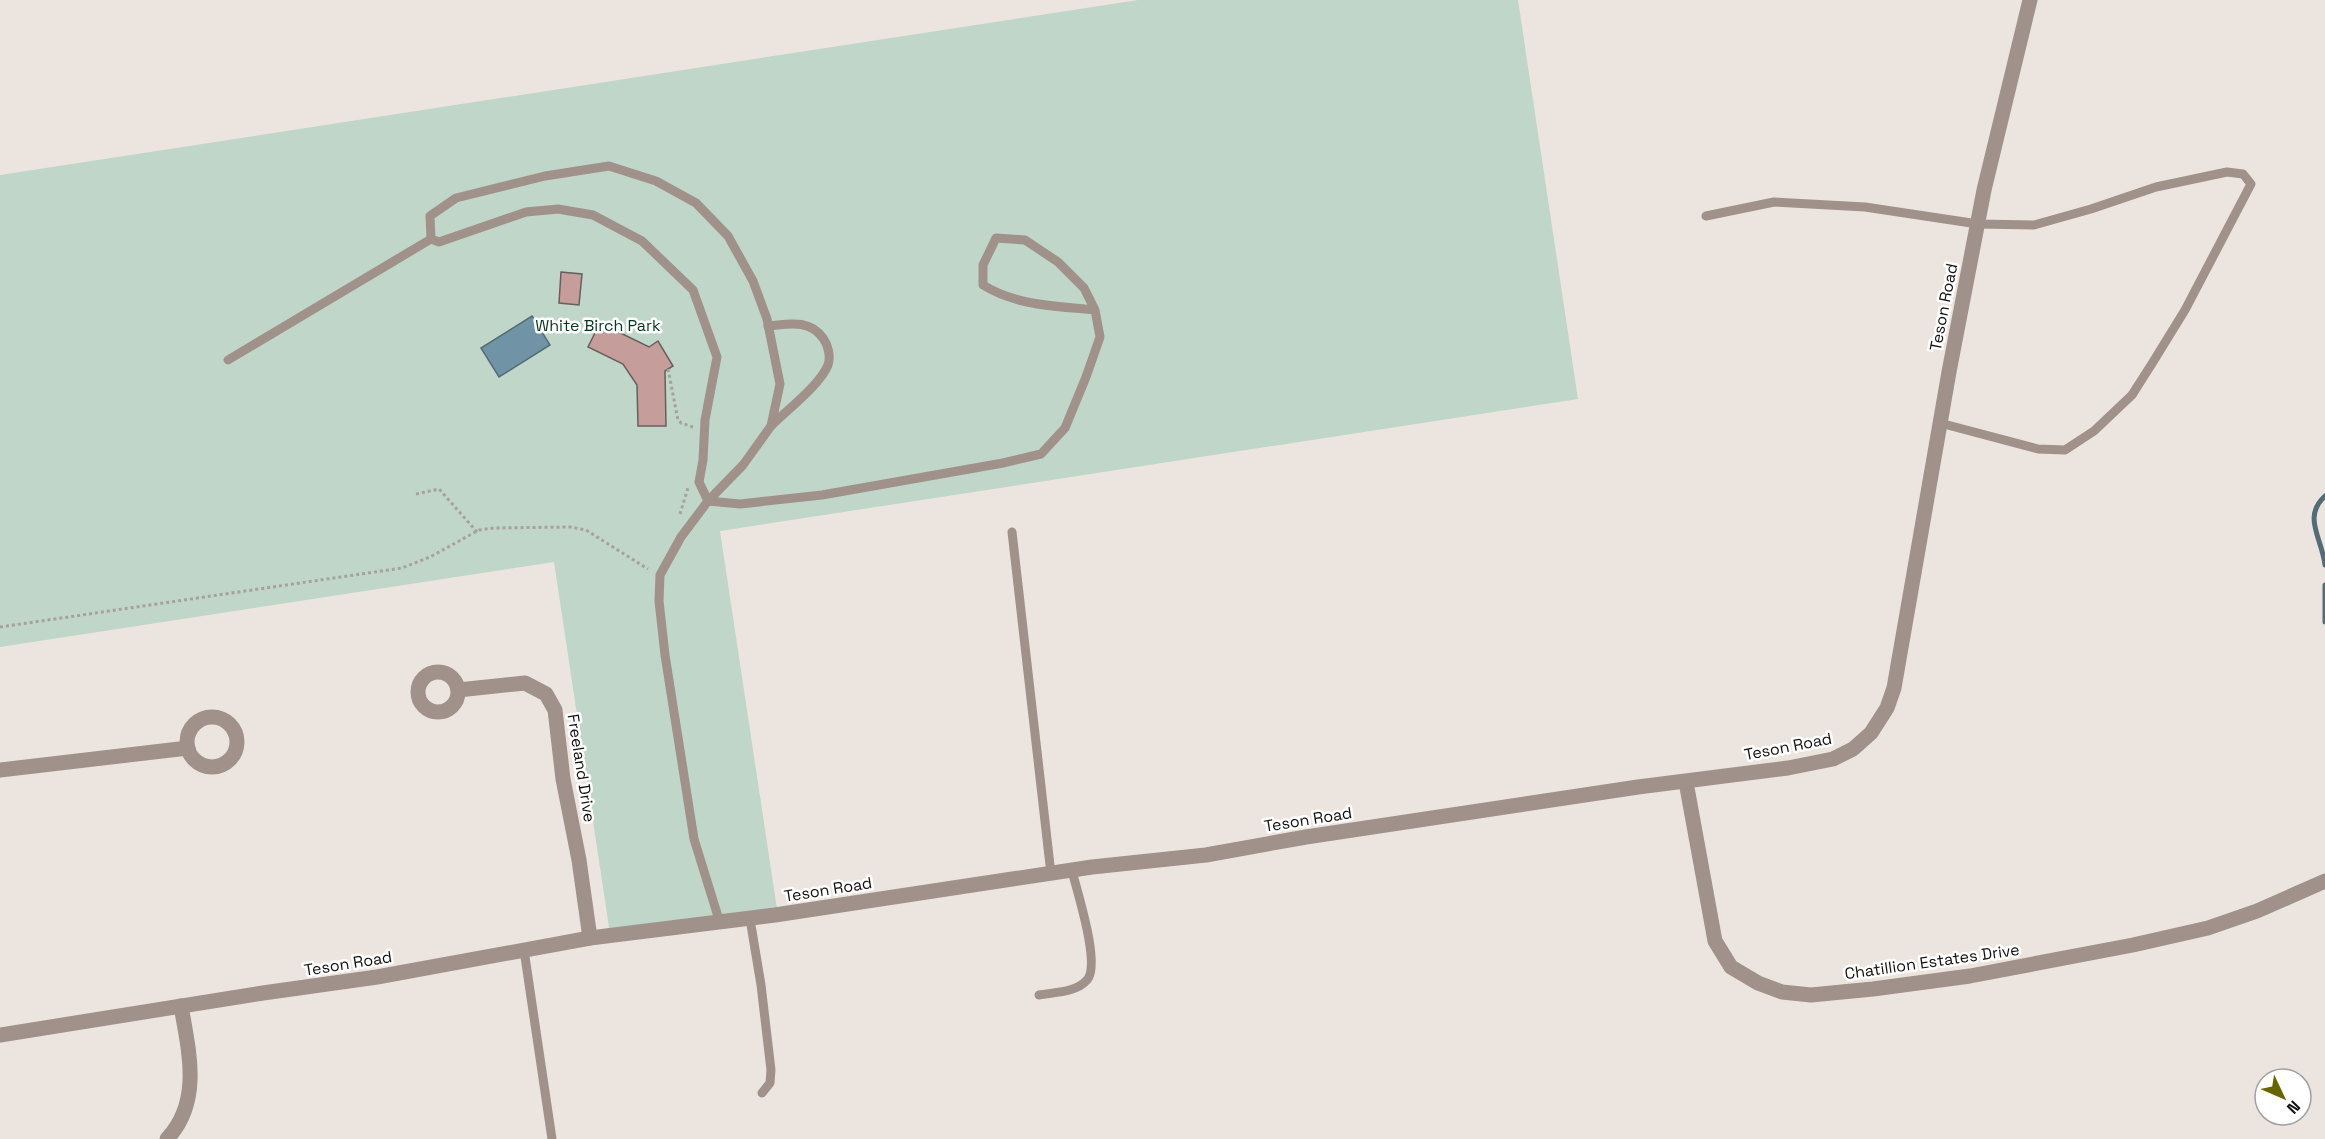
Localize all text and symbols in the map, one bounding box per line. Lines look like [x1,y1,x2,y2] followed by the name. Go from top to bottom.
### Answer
[1925,262,1962,353] street label: Teson Road
[535,315,661,336] park label: White Birch Park
[563,713,600,824] street label: Freeland Drive
[1743,728,1834,765] street label: Teson Road
[1263,802,1354,837] street label: Teson Road
[783,872,874,907] street label: Teson Road
[1843,939,2021,984] street label: Chatillion Estates Drive
[303,946,394,981] street label: Teson Road
[2253,1067,2313,1127] north arrow
[2282,1096,2305,1118] text: N

